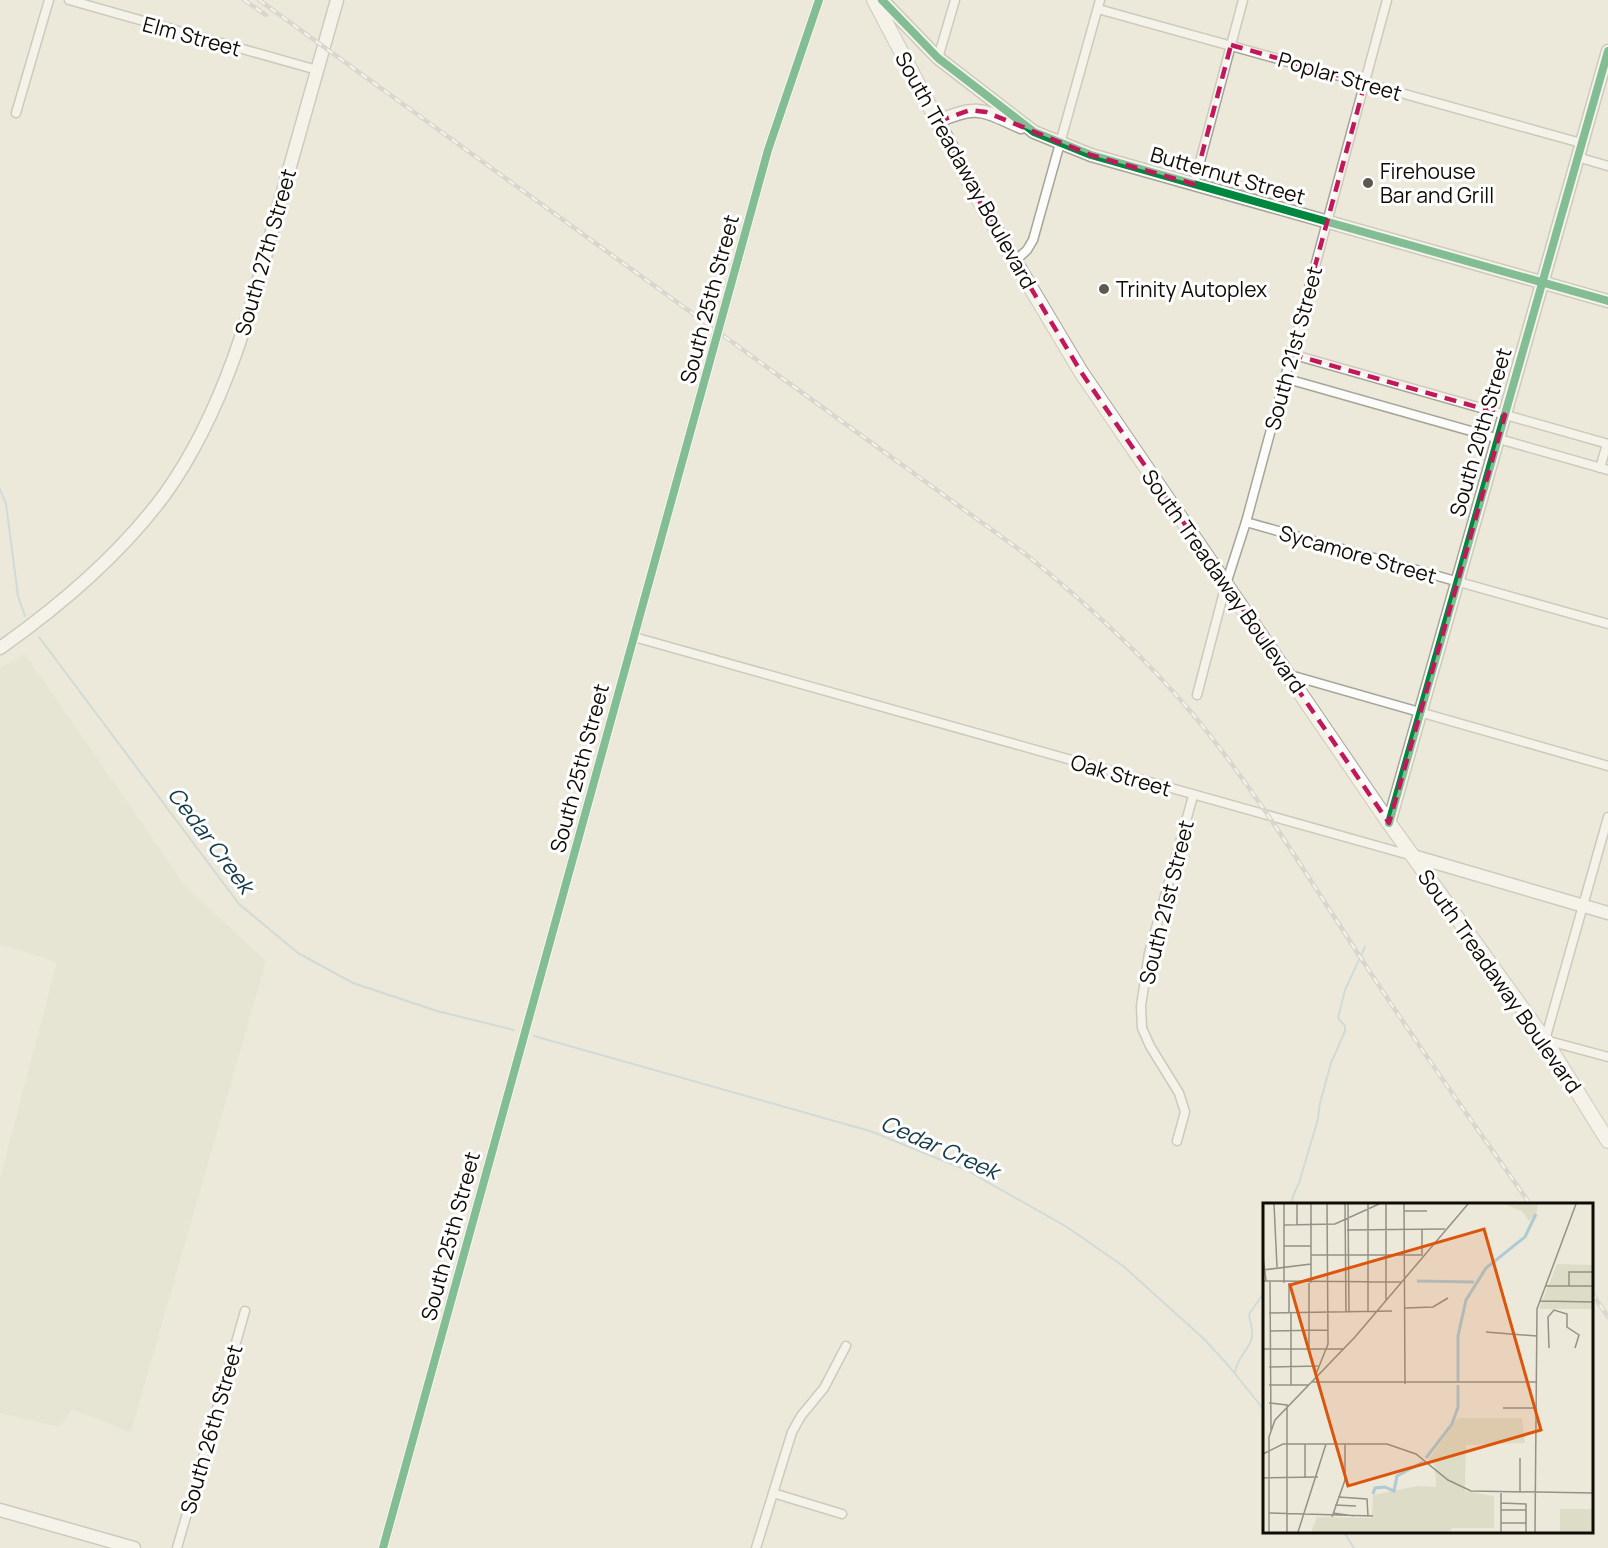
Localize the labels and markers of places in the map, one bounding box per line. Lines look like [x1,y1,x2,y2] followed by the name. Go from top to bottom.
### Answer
[1380,157,1494,209] place label: Firehouse Bar and Grill
[1361,176,1375,190] marker: Firehouse Bar and Grill
[1116,275,1267,303] place label: Trinity Autoplex
[1097,282,1111,296] marker: Trinity Autoplex

